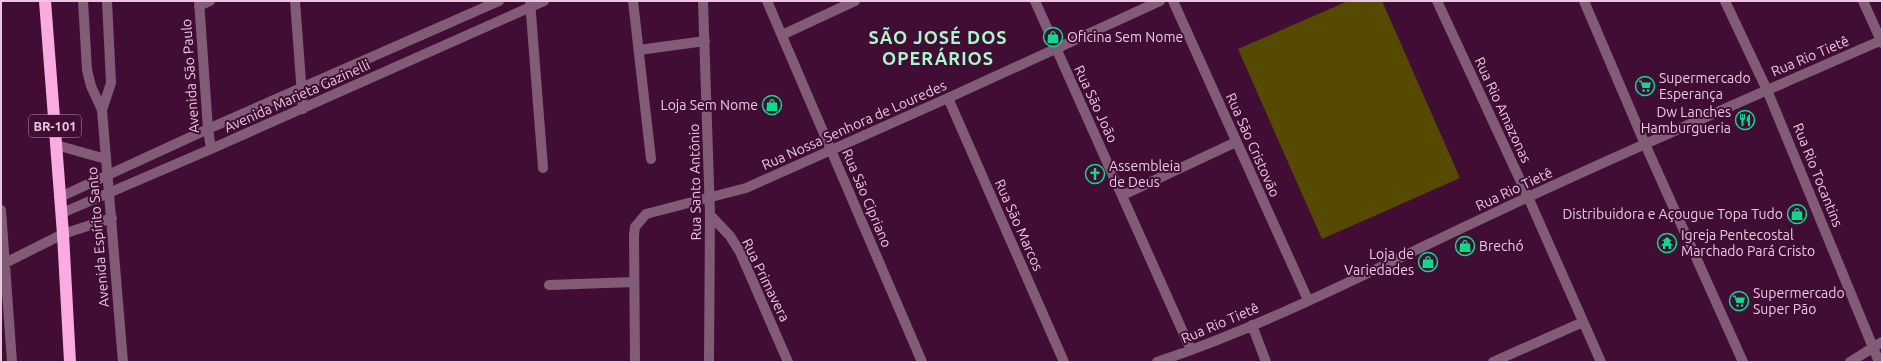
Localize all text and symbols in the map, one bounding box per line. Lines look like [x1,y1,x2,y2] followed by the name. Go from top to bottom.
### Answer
[178,18,202,134] street label: Avenida São Paulo
[868,26,1008,68] district label: SÃO JOSÉ DOS OPERÁRIOS
[1042,26,1064,48] shop icon: Oficina Sem Nome
[1067,29,1183,45] place label: Oficina Sem Nome
[1769,32,1851,80] street label: Rua Rio Tietê
[1471,55,1535,165] street label: Rua Rio Amazonas
[222,57,372,135] street label: Avenida Marieta Gazinelli
[1071,63,1121,145] street label: Rua São João
[1659,70,1751,102] place label: Supermercado Esperança
[1634,75,1656,97] supermarket icon: Supermercado Esperança
[759,77,949,173] street label: Rua Nossa Senhora de Louredes
[1223,90,1283,200] street label: Rua São Cristovão
[761,94,783,116] shop icon: Loja Sem Nome
[661,97,758,113] place label: Loja Sem Nome
[1641,104,1731,136] place label: Dw Lanches Hamburgueria
[1734,109,1756,131] restaurant icon: Dw Lanches Hamburgueria
[29,115,81,137] road number: BR-101
[1790,121,1846,229] street label: Rua Rio Tocantins
[686,123,704,241] street label: Rua Santo Antônio
[839,146,895,250] street label: Rua São Cipriano
[1109,158,1180,190] place label: Assembleia de Deus
[1084,163,1106,185] church icon: Assembleia de Deus
[1473,164,1555,214] street label: Rua Rio Tietê
[84,166,112,308] street label: Avenida Espírito Santo
[992,177,1046,273] street label: Rua São Marcos
[1786,203,1808,225] shop icon: Distribuidora e Açougue Topa Tudo
[1562,206,1783,222] place label: Distribuidora e Açougue Topa Tudo
[1681,227,1815,259] place label: Igreja Pentecostal Marchado Pará Cristo
[1656,232,1678,254] temple icon: Igreja Pentecostal Marchado Pará Cristo
[1454,235,1476,257] shop icon: Brechó
[739,236,793,324] street label: Rua Primavera
[1479,238,1524,254] place label: Brechó
[1344,246,1414,278] place label: Loja de Variedades
[1417,251,1439,273] shop icon: Loja de Variedades
[1753,285,1845,317] place label: Supermercado Super Pão
[1728,290,1750,312] supermarket icon: Supermercado Super Pão
[1179,299,1261,347] street label: Rua Rio Tietê

